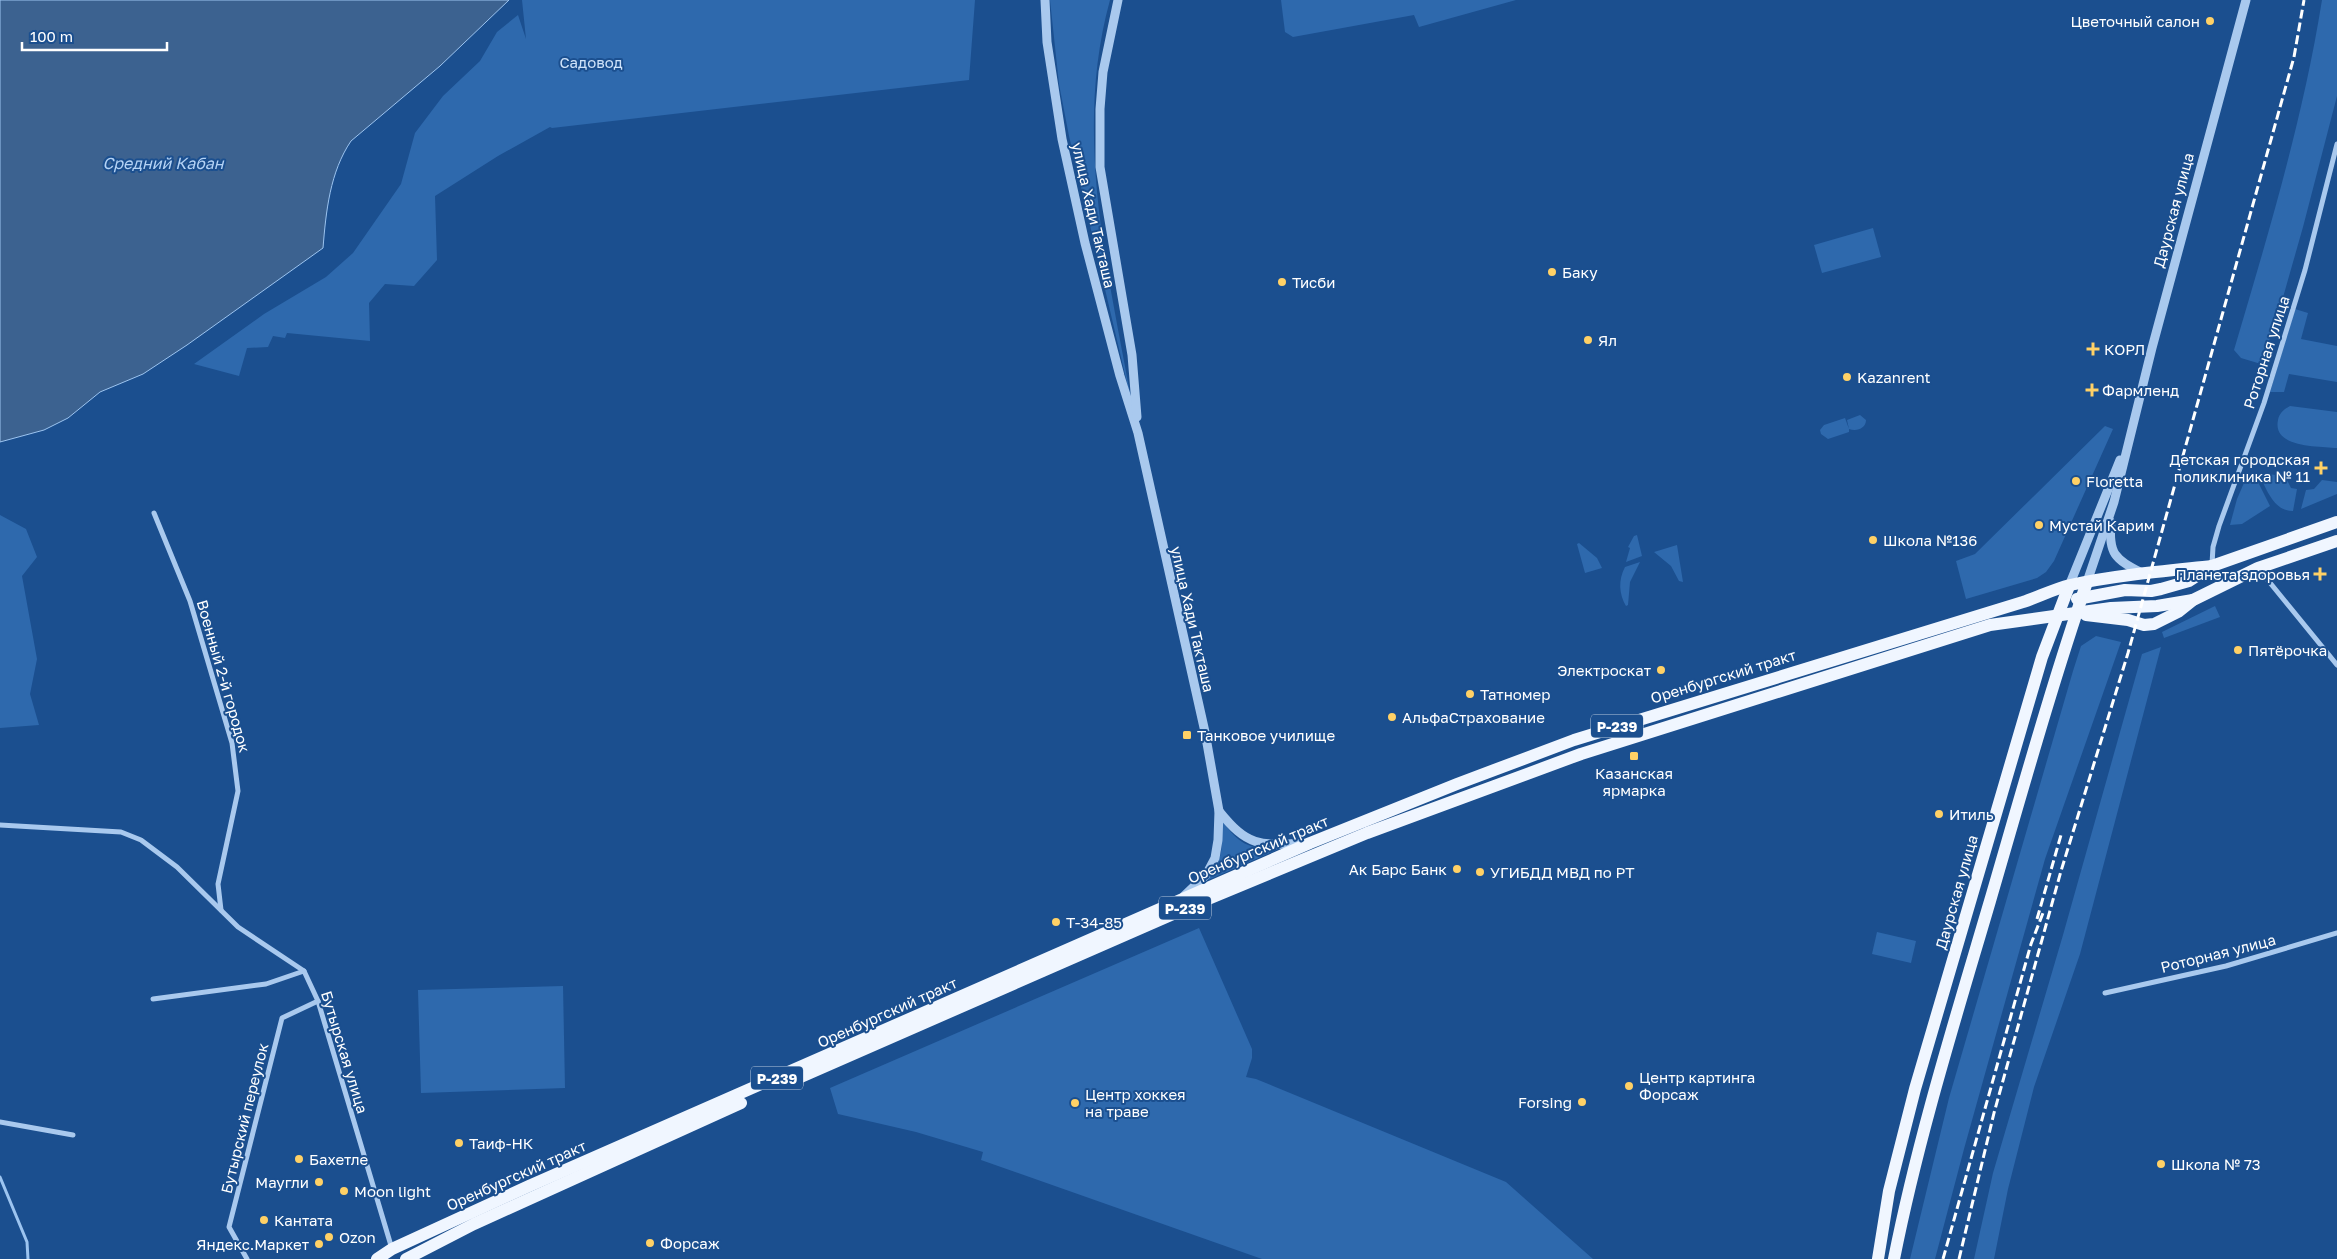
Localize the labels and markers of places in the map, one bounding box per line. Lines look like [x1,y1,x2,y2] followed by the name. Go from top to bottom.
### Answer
[2070,12,2200,30] place label: Цветочный салон
[2204,15,2216,27] marker: Цветочный салон
[1562,263,1598,281] place label: Баку
[1546,266,1558,278] marker: Баку
[1292,273,1335,291] place label: Тисби
[1276,276,1288,288] marker: Тисби
[1598,331,1617,349] place label: Ял
[1582,334,1594,346] marker: Ял
[2104,340,2145,358] place label: КОРЛ
[2086,342,2100,356] marker: КОРЛ
[1857,368,1931,386] place label: Kazanrent
[1841,371,1853,383] marker: Kazanrent
[2102,381,2179,399] place label: Фармленд
[2086,384,2098,396] marker: Фармленд
[2169,450,2310,485] place label: Детская городская поликлиника № 11
[2314,461,2328,475] marker: Детская городская поликлиника № 11
[2086,472,2143,490] place label: Floretta
[2070,475,2082,487] marker: Floretta
[2049,516,2155,534] place label: Мустай Карим
[2033,519,2045,531] marker: Мустай Карим
[1883,531,1977,549] place label: Школа №136
[1867,534,1879,546] marker: Школа №136
[2175,565,2310,583] place label: Планета здоровья
[2314,568,2326,580] marker: Планета здоровья
[2248,641,2327,659] place label: Пятёрочка
[2232,644,2244,656] marker: Пятёрочка
[1557,661,1652,679] place label: Электроскат
[1655,664,1667,676] marker: Электроскат
[1480,685,1551,703] place label: Татномер
[1464,688,1476,700] marker: Татномер
[1402,708,1545,726] place label: АльфаСтрахование
[1386,711,1398,723] marker: АльфаСтрахование
[1197,726,1335,744] place label: Танковое училище
[1181,729,1193,741] marker: Танковое училище
[1628,750,1640,762] marker: Казанская ярмарка
[1595,764,1673,799] place label: Казанская ярмарка
[1949,805,1994,823] place label: Итиль
[1933,808,1945,820] marker: Итиль
[1349,860,1447,878] place label: Ак Барс Банк
[1451,863,1463,875] marker: Ак Барс Банк
[1490,863,1634,881] place label: УГИБДД МВД по РТ
[1474,866,1486,878] marker: УГИБДД МВД по РТ
[1066,913,1122,931] place label: T-34-85
[1050,916,1062,928] marker: T-34-85
[1639,1068,1755,1103] place label: Центр картинга Форсаж
[1623,1080,1635,1092] marker: Центр картинга Форсаж
[1085,1085,1186,1120] place label: Центр хоккея на траве
[1518,1093,1572,1111] place label: Forsing
[1576,1096,1588,1108] marker: Forsing
[1069,1097,1081,1109] marker: Центр хоккея на траве
[469,1134,534,1152] place label: Таиф-НК
[453,1137,465,1149] marker: Таиф-НК
[309,1150,368,1168] place label: Бахетле
[293,1153,305,1165] marker: Бахетле
[2171,1155,2261,1173] place label: Школа № 73
[2155,1158,2167,1170] marker: Школа № 73
[255,1173,309,1191] place label: Маугли
[313,1176,325,1188] marker: Маугли
[354,1182,431,1200] place label: Moon light
[338,1185,350,1197] marker: Moon light
[274,1211,333,1229] place label: Кантата
[258,1214,270,1226] marker: Кантата
[339,1228,376,1246] place label: Ozon
[323,1231,335,1243] marker: Ozon
[660,1234,720,1252] place label: Форсаж
[196,1235,310,1253] place label: Яндекс.Маркет
[644,1237,656,1249] marker: Форсаж
[313,1238,325,1250] marker: Яндекс.Маркет

